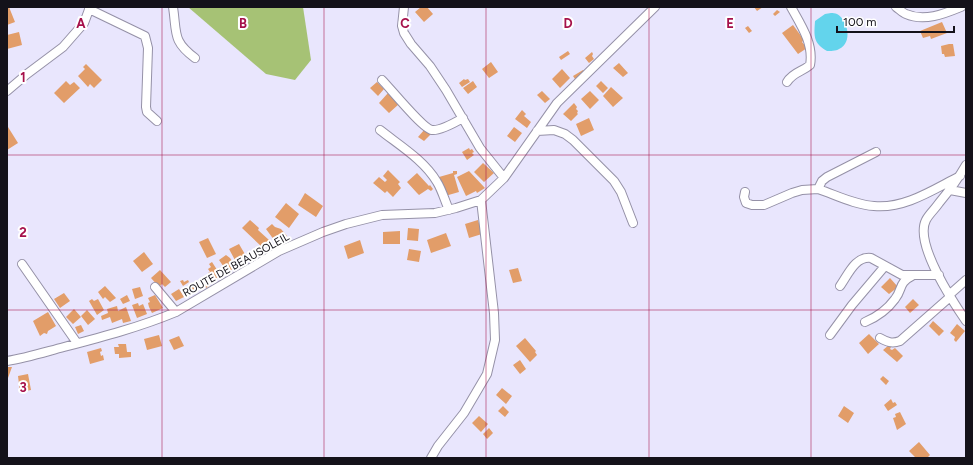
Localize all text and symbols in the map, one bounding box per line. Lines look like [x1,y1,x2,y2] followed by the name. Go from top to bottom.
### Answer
[837,8,954,34] scale bar
[843,15,877,29] text: 100 m
[76,16,86,31] text: A
[239,16,247,31] text: B
[400,16,410,31] text: C
[563,16,573,31] text: D
[726,16,734,31] text: E
[20,70,26,85] text: 1
[19,225,27,240] text: 2
[180,230,292,300] street label: ROUTE DE BEAUSOLEIL
[19,380,27,395] text: 3

